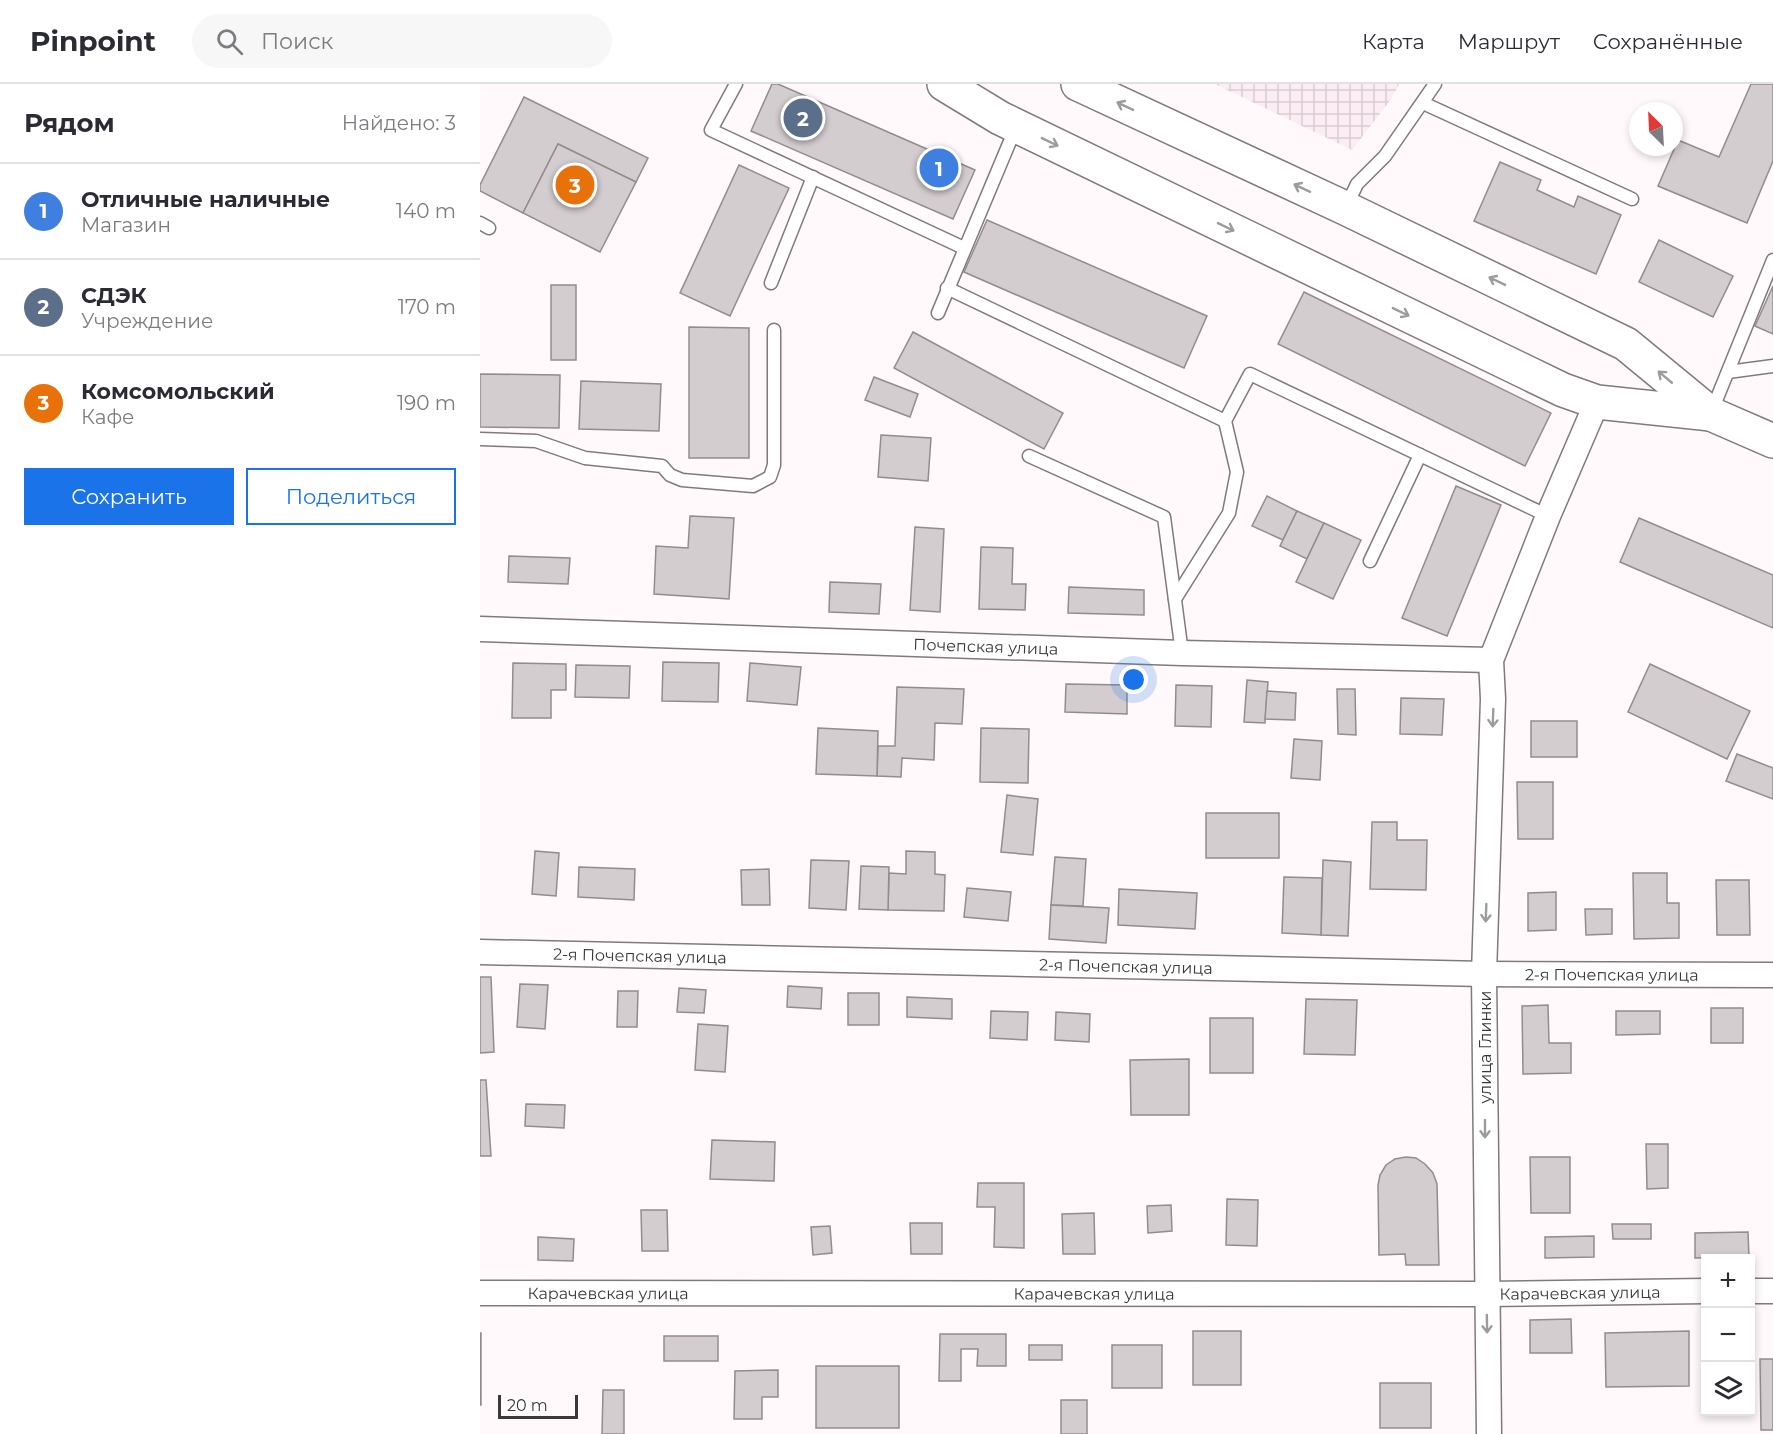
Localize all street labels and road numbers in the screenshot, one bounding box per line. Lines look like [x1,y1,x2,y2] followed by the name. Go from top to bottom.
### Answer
[913,635,1058,659] street label: Почепская улица
[553,945,727,967] street label: 2-я Почепская улица
[1039,955,1213,978] street label: 2-я Почепская улица
[1525,965,1699,985] street label: 2-я Почепская улица
[1476,990,1495,1105] street label: улица Глинки
[1499,1283,1661,1304] street label: Карачевская улица
[527,1284,689,1303] street label: Карачевская улица
[1013,1285,1175,1304] street label: Карачевская улица

